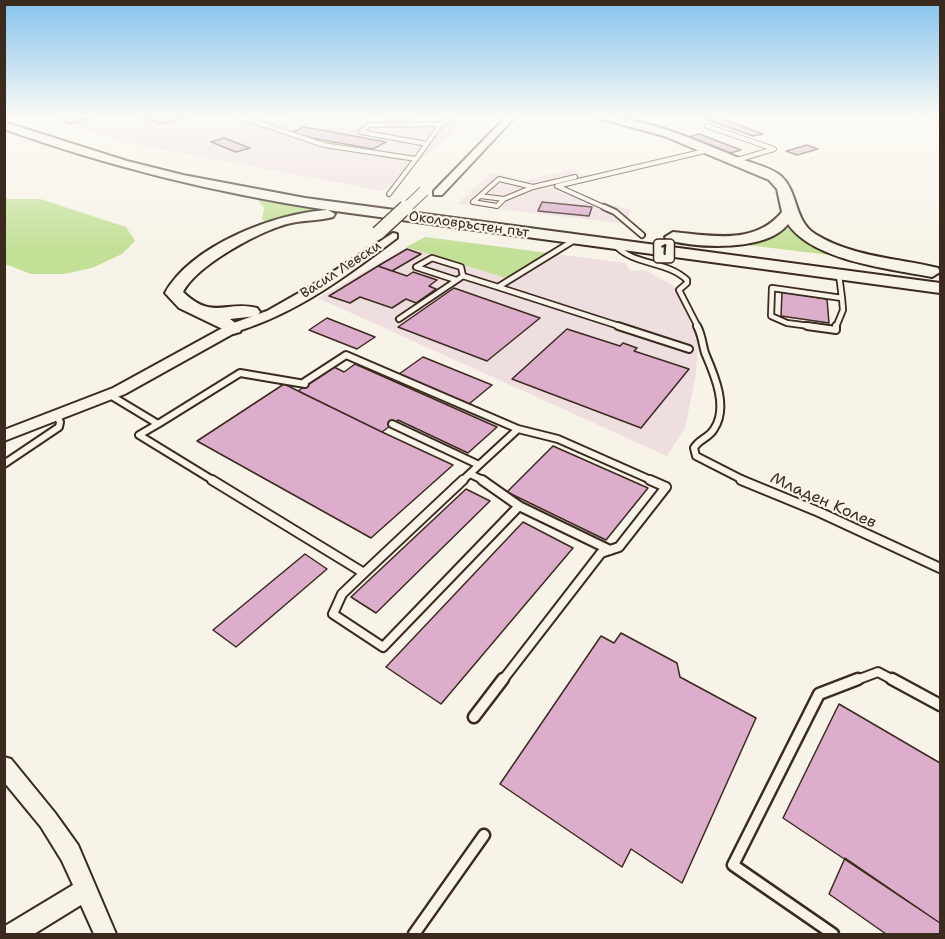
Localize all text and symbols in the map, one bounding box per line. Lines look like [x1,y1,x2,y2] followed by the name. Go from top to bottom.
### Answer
[408,208,530,242] street label: Околовръстен път
[297,238,385,302] street label: Васил Левски
[654,239,674,263] road number: 1
[767,469,879,533] street label: Младен Колев

